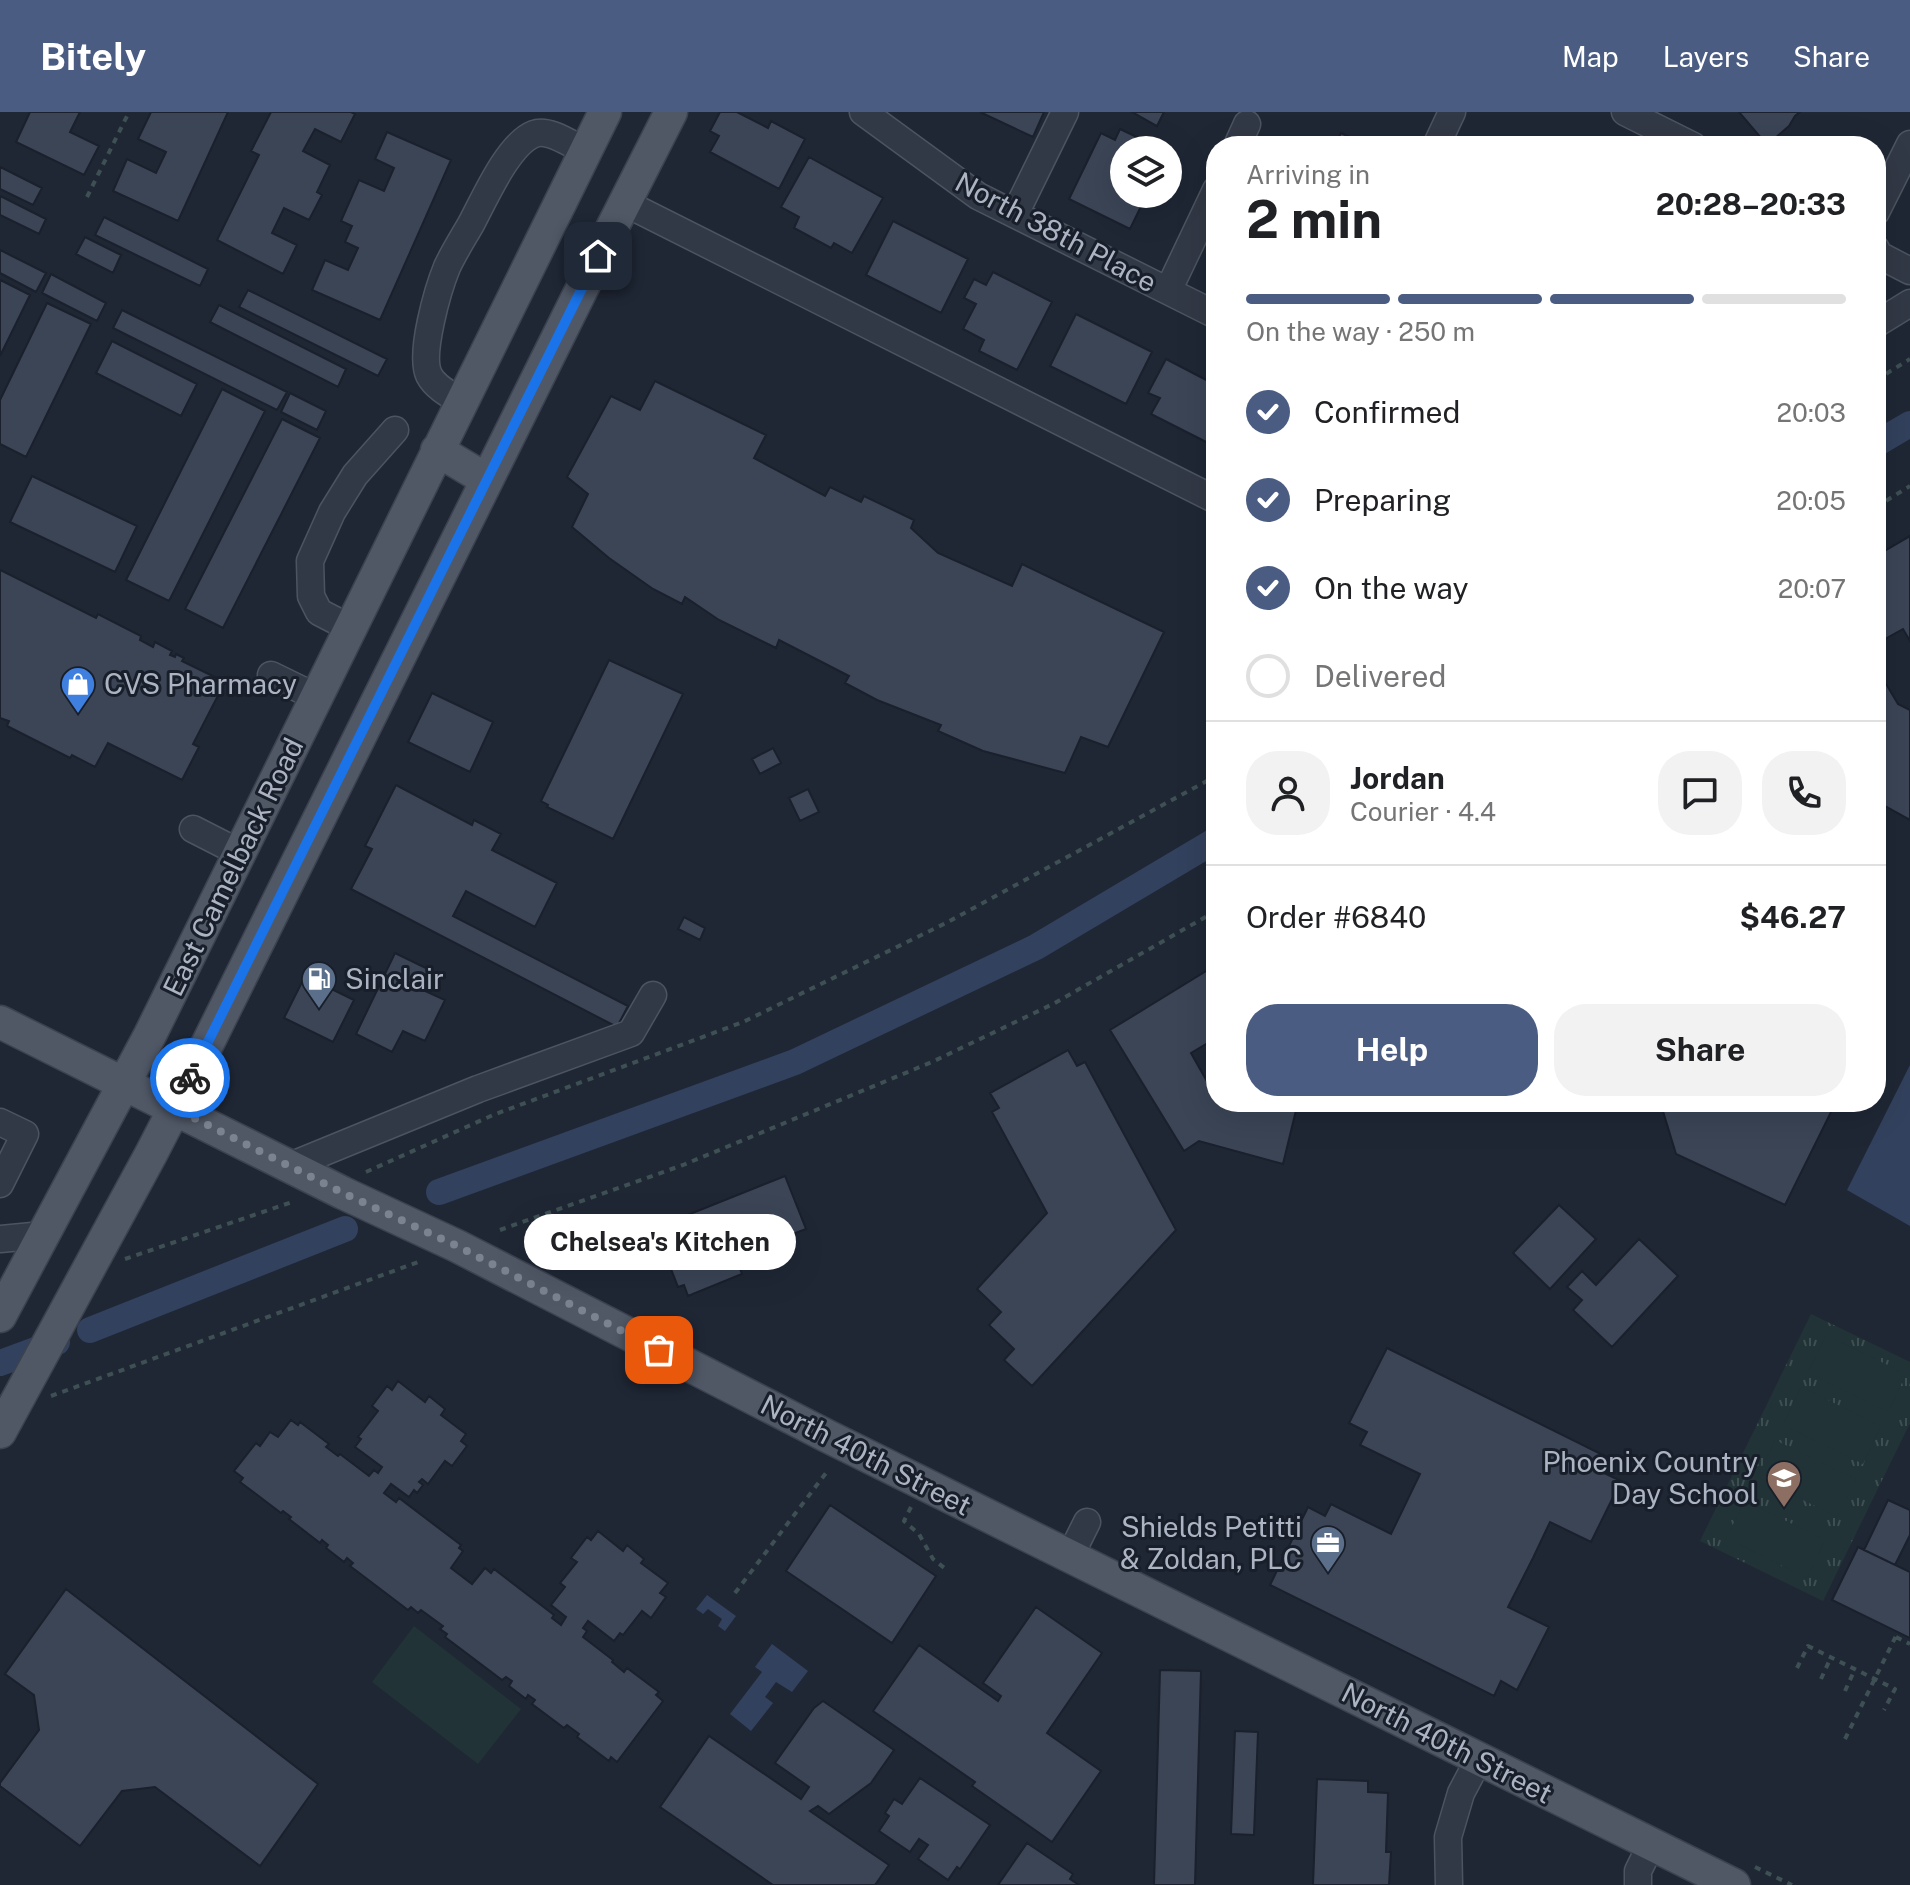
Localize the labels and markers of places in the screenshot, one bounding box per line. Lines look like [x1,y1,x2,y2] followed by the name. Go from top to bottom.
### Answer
[564,222,632,290] pin
[59,665,97,715] shop icon: CVS Pharmacy
[104,667,297,700] place label: CVS Pharmacy
[300,960,338,1010] fuel station icon: Sinclair
[345,962,444,995] place label: Sinclair
[523,1214,795,1270] callout: Chelsea's Kitchen
[625,1316,693,1384] pin
[1542,1445,1758,1510] place label: Phoenix Country Day School
[1765,1459,1803,1509] school or university icon: Phoenix Country Day School
[1120,1510,1302,1575] place label: Shields Petitti & Zoldan, PLC
[1309,1524,1347,1574] office icon: Shields Petitti & Zoldan, PLC

